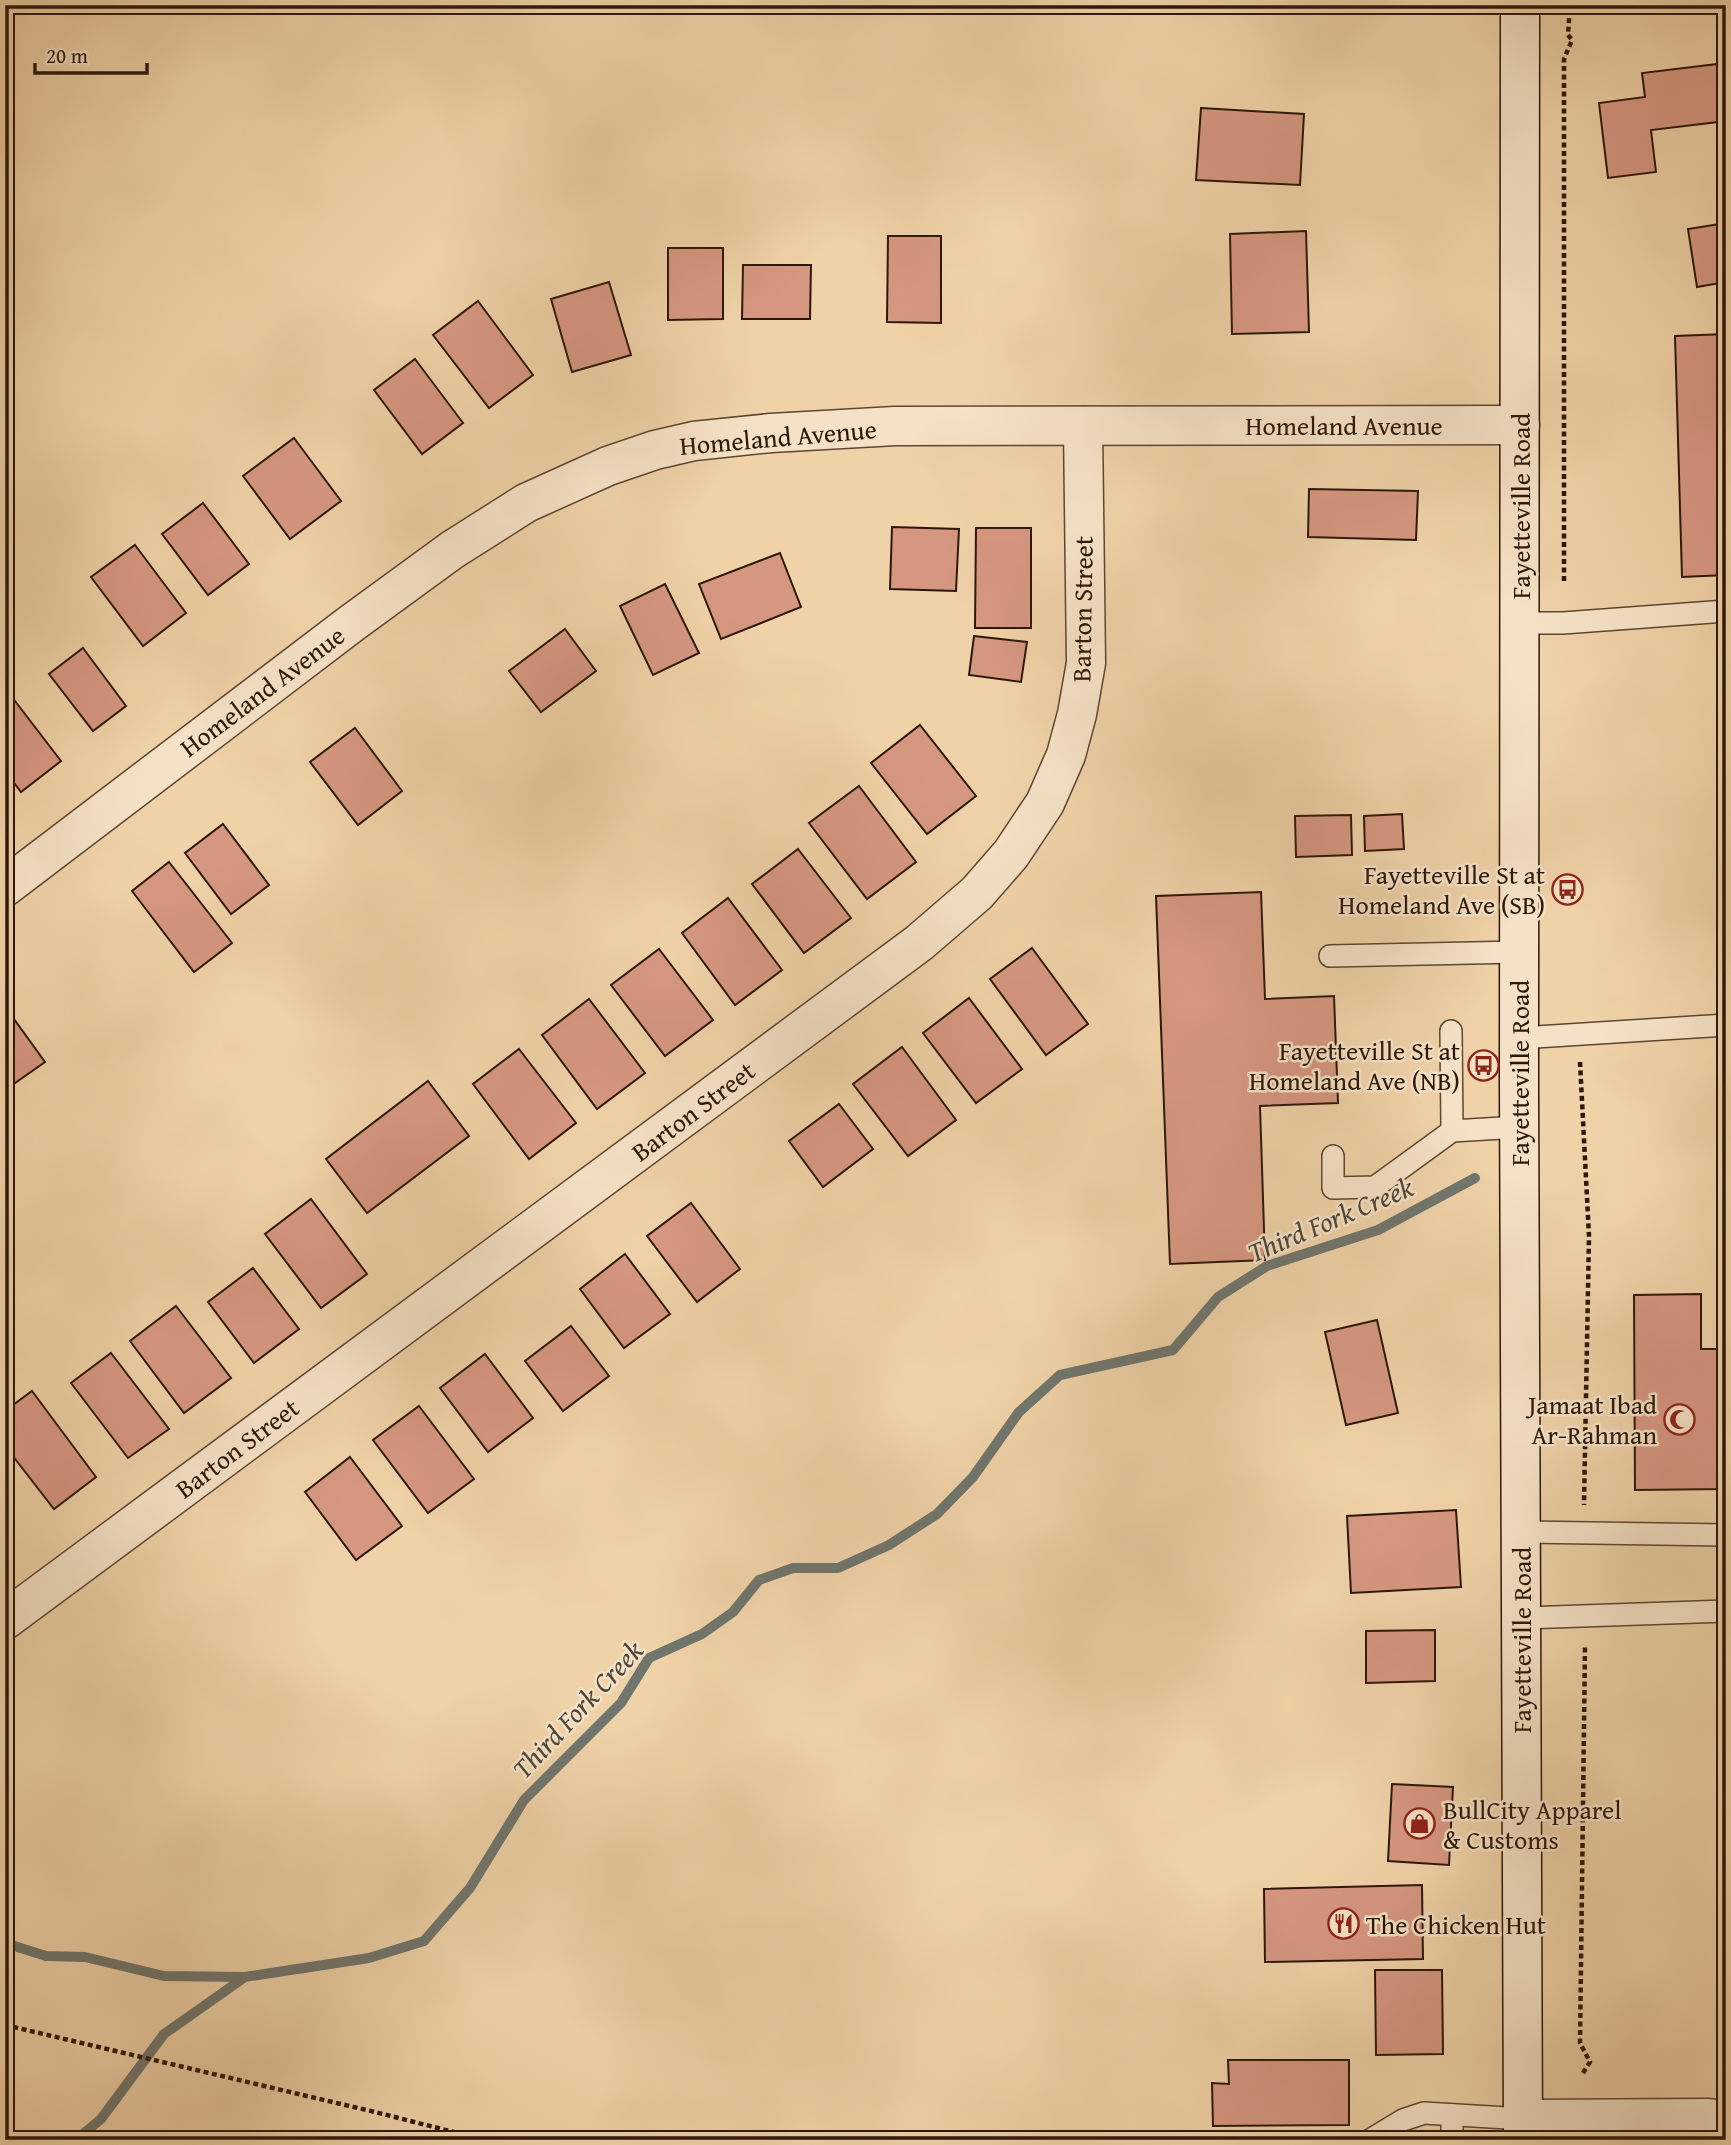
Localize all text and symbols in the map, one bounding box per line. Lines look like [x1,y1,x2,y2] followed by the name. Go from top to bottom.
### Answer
[35,32,147,76] scale bar
[46,40,88,71] text: 20 m
[1245,406,1443,445] street label: Homeland Avenue
[678,409,878,465] street label: Homeland Avenue
[1501,413,1540,599] street label: Fayetteville Road
[1061,536,1103,682] street label: Barton Street
[171,616,353,766] street label: Homeland Avenue
[1338,855,1545,924] place label: Fayetteville St at Homeland Ave (SB)
[1551,872,1585,906] bus stop icon: Fayetteville St at Homeland Ave (SB)
[1500,980,1539,1166] street label: Fayetteville Road
[1249,1031,1460,1100] place label: Fayetteville St at Homeland Ave (NB)
[1466,1048,1500,1082] bus stop icon: Fayetteville St at Homeland Ave (NB)
[623,1051,763,1171] street label: Barton Street
[1241,1166,1419,1272] water label: Third Fork Creek
[1525,1385,1657,1454] place label: Jamaat Ibad Ar-Rahman
[167,1388,307,1508] street label: Barton Street
[1663,1402,1697,1436] mosque icon: Jamaat Ibad Ar-Rahman
[1502,1547,1541,1733] street label: Fayetteville Road
[502,1630,652,1787] water label: Third Fork Creek
[1443,1790,1622,1859] place label: BullCity Apparel & Customs
[1403,1807,1437,1841] shop icon: BullCity Apparel & Customs
[1366,1905,1546,1944] place label: The Chicken Hut
[1326,1907,1360,1941] restaurant icon: The Chicken Hut

